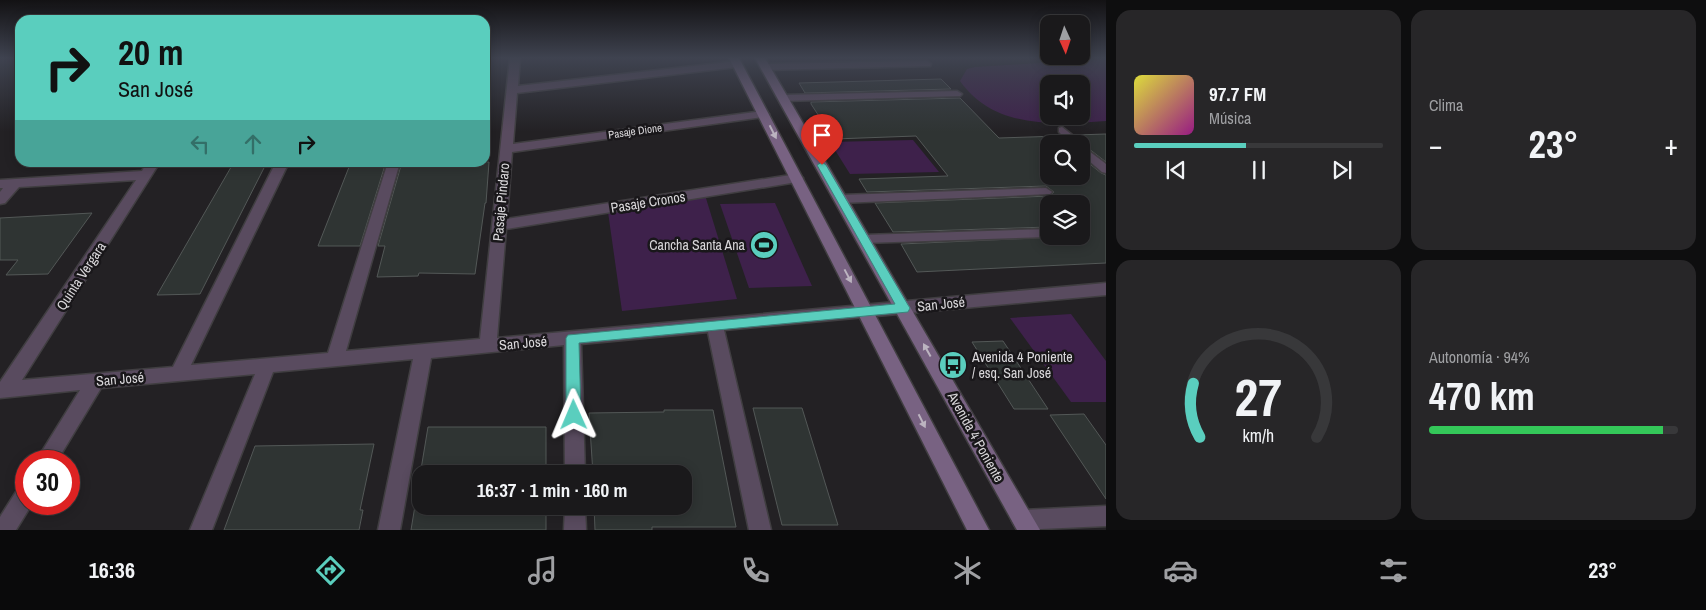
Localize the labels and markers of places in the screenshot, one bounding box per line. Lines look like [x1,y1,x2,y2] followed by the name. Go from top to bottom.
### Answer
[801,114,843,165] pin
[749,230,779,260] sports icon: Cancha Santa Ana
[649,236,746,254] place label: Cancha Santa Ana
[971,348,1073,382] place label: Avenida 4 Poniente / esq. San José
[938,350,968,380] bus stop icon: Avenida 4 Poniente / esq. San José

